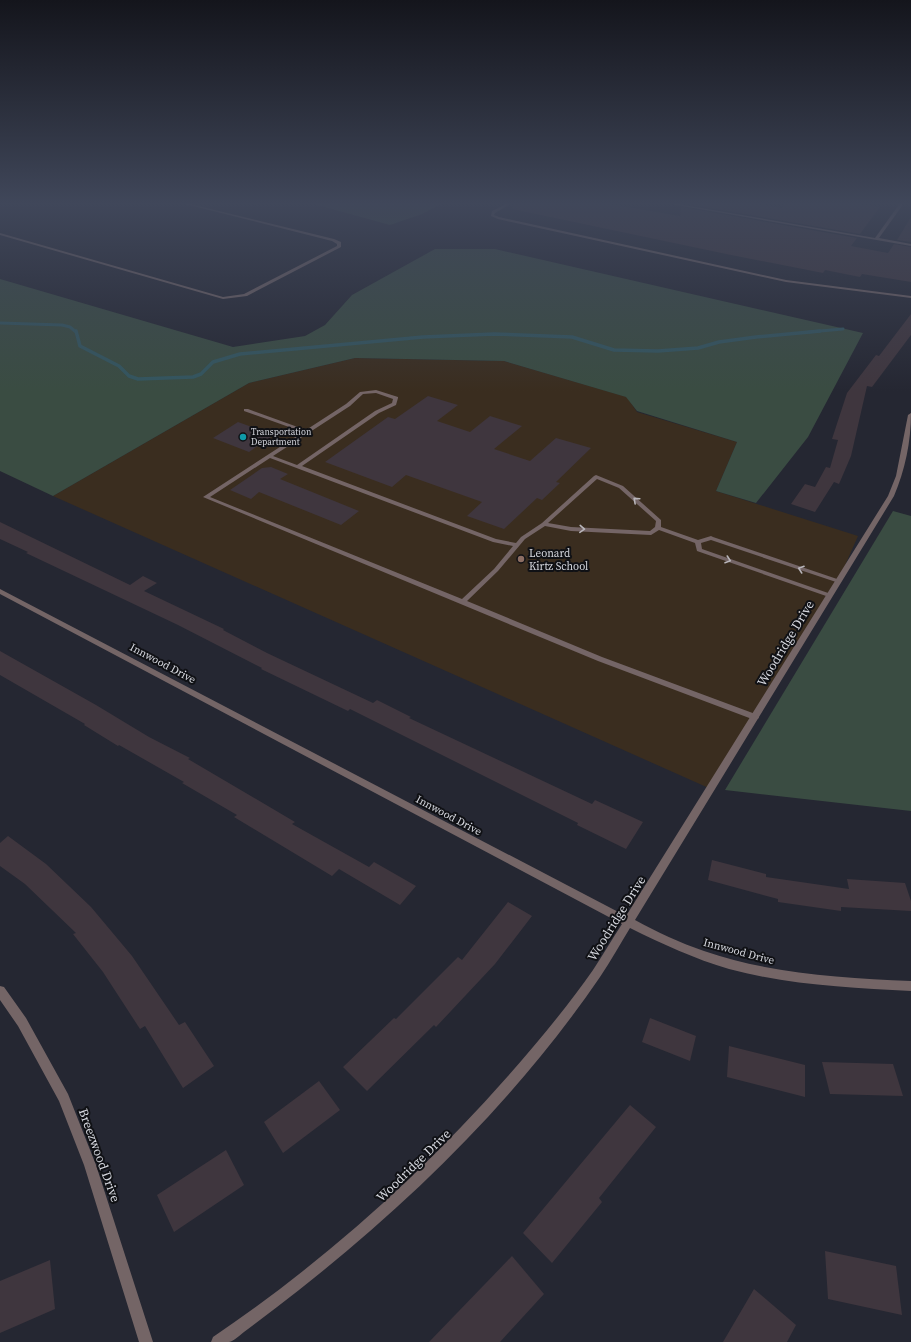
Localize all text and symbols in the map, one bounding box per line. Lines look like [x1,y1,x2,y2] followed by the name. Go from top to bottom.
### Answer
[251,426,312,448] place label: Transportation Department
[238,432,248,442] marker: Transportation Department
[633,497,641,505] one-way arrow
[579,525,585,534] one-way arrow
[529,546,588,574] place label: Leonard Kirtz School
[516,554,526,564] marker: Leonard Kirtz School
[725,555,732,564] one-way arrow
[798,565,805,574] one-way arrow
[753,597,818,689] street label: Woodridge Drive
[127,640,199,687] street label: Innwood Drive
[413,792,485,839] street label: Innwood Drive
[583,872,650,964] street label: Woodridge Drive
[702,935,776,968] street label: Innwood Drive
[75,1106,124,1205] street label: Breezwood Drive
[372,1125,455,1205] street label: Woodridge Drive

